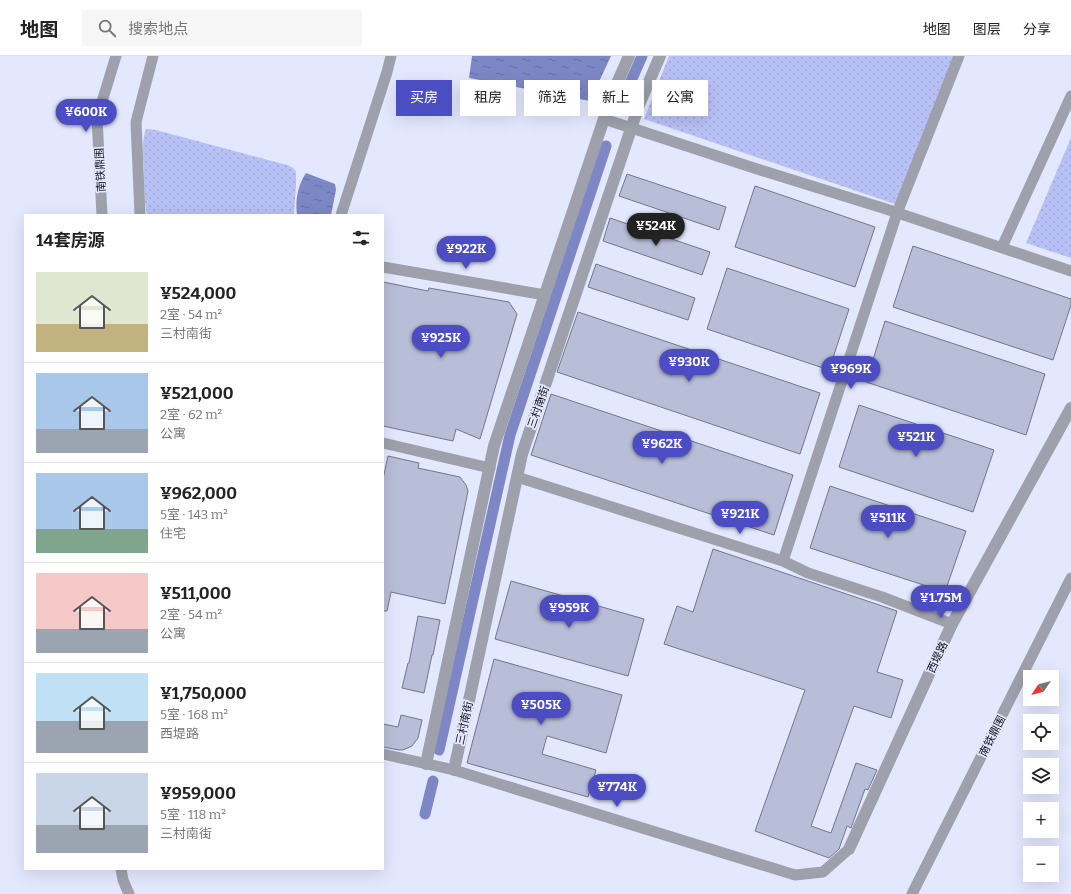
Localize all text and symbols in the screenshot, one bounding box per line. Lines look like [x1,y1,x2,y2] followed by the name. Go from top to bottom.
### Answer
[82,10,362,46] search box
[96,17,118,39] icon: search
[20,18,58,41] text: 地图
[128,20,188,38] text: 搜索地点
[923,21,951,38] text: 地图
[973,21,1001,38] text: 图层
[1023,21,1051,38] text: 分享
[396,80,452,116] chip: 买房
[460,80,516,116] chip: 租房
[524,80,580,116] chip: 筛选
[588,80,644,116] chip: 新上
[652,80,708,116] chip: 公寓
[58,99,114,133] pin: ¥600K
[65,104,107,119] text: ¥600K
[93,148,108,192] street label: 南铁鼎围
[628,213,684,247] pin: ¥524K
[636,218,676,233] text: ¥524K
[350,227,372,249] icon: filters
[36,230,105,251] text: 14套房源
[438,236,494,270] pin: ¥922K
[446,241,486,256] text: ¥922K
[160,283,236,304] text: ¥524,000
[68,288,116,336] icon: home
[160,307,222,322] text: 2室 · 54 m²
[413,325,469,359] pin: ¥925K
[160,326,212,341] text: 三村南街
[421,330,461,345] text: ¥925K
[661,349,717,383] pin: ¥930K
[668,354,710,369] text: ¥930K
[823,356,879,390] pin: ¥969K
[830,361,872,376] text: ¥969K
[160,383,234,404] text: ¥521,000
[525,384,552,430] street label: 三村南街
[68,389,116,437] icon: home
[160,407,222,422] text: 2室 · 62 m²
[888,424,944,458] pin: ¥521K
[160,426,186,441] text: 公寓
[897,429,935,444] text: ¥521K
[634,431,690,465] pin: ¥962K
[642,436,682,451] text: ¥962K
[160,483,237,504] text: ¥962,000
[68,489,116,537] icon: home
[712,501,768,535] pin: ¥921K
[860,505,916,539] pin: ¥511K
[721,506,760,521] text: ¥921K
[160,507,228,522] text: 5室 · 143 m²
[870,510,906,525] text: ¥511K
[160,526,186,541] text: 住宅
[160,583,231,604] text: ¥511,000
[908,585,974,619] pin: ¥1.75M
[68,589,116,637] icon: home
[920,590,962,605] text: ¥1.75M
[541,595,597,629] pin: ¥959K
[549,600,589,615] text: ¥959K
[160,607,222,622] text: 2室 · 54 m²
[160,626,186,641] text: 公寓
[925,640,950,675] street label: 西堤路
[1023,670,1059,706] north arrow
[1023,670,1059,882] map controls
[160,683,246,704] text: ¥1,750,000
[68,689,116,737] icon: home
[513,692,569,726] pin: ¥505K
[521,697,561,712] text: ¥505K
[454,700,475,746] street label: 三村南街
[160,707,228,722] text: 5室 · 168 m²
[977,714,1008,759] street label: 南铁鼎围
[1023,714,1059,750] button: locate
[160,726,199,741] text: 西堤路
[1023,758,1059,794] button: layers
[589,774,645,808] pin: ¥774K
[597,779,637,794] text: ¥774K
[160,783,236,804] text: ¥959,000
[68,789,116,837] icon: home
[1023,802,1059,838] button: +
[160,807,226,822] text: 5室 · 118 m²
[160,826,212,841] text: 三村南街
[1023,846,1059,882] button: −

